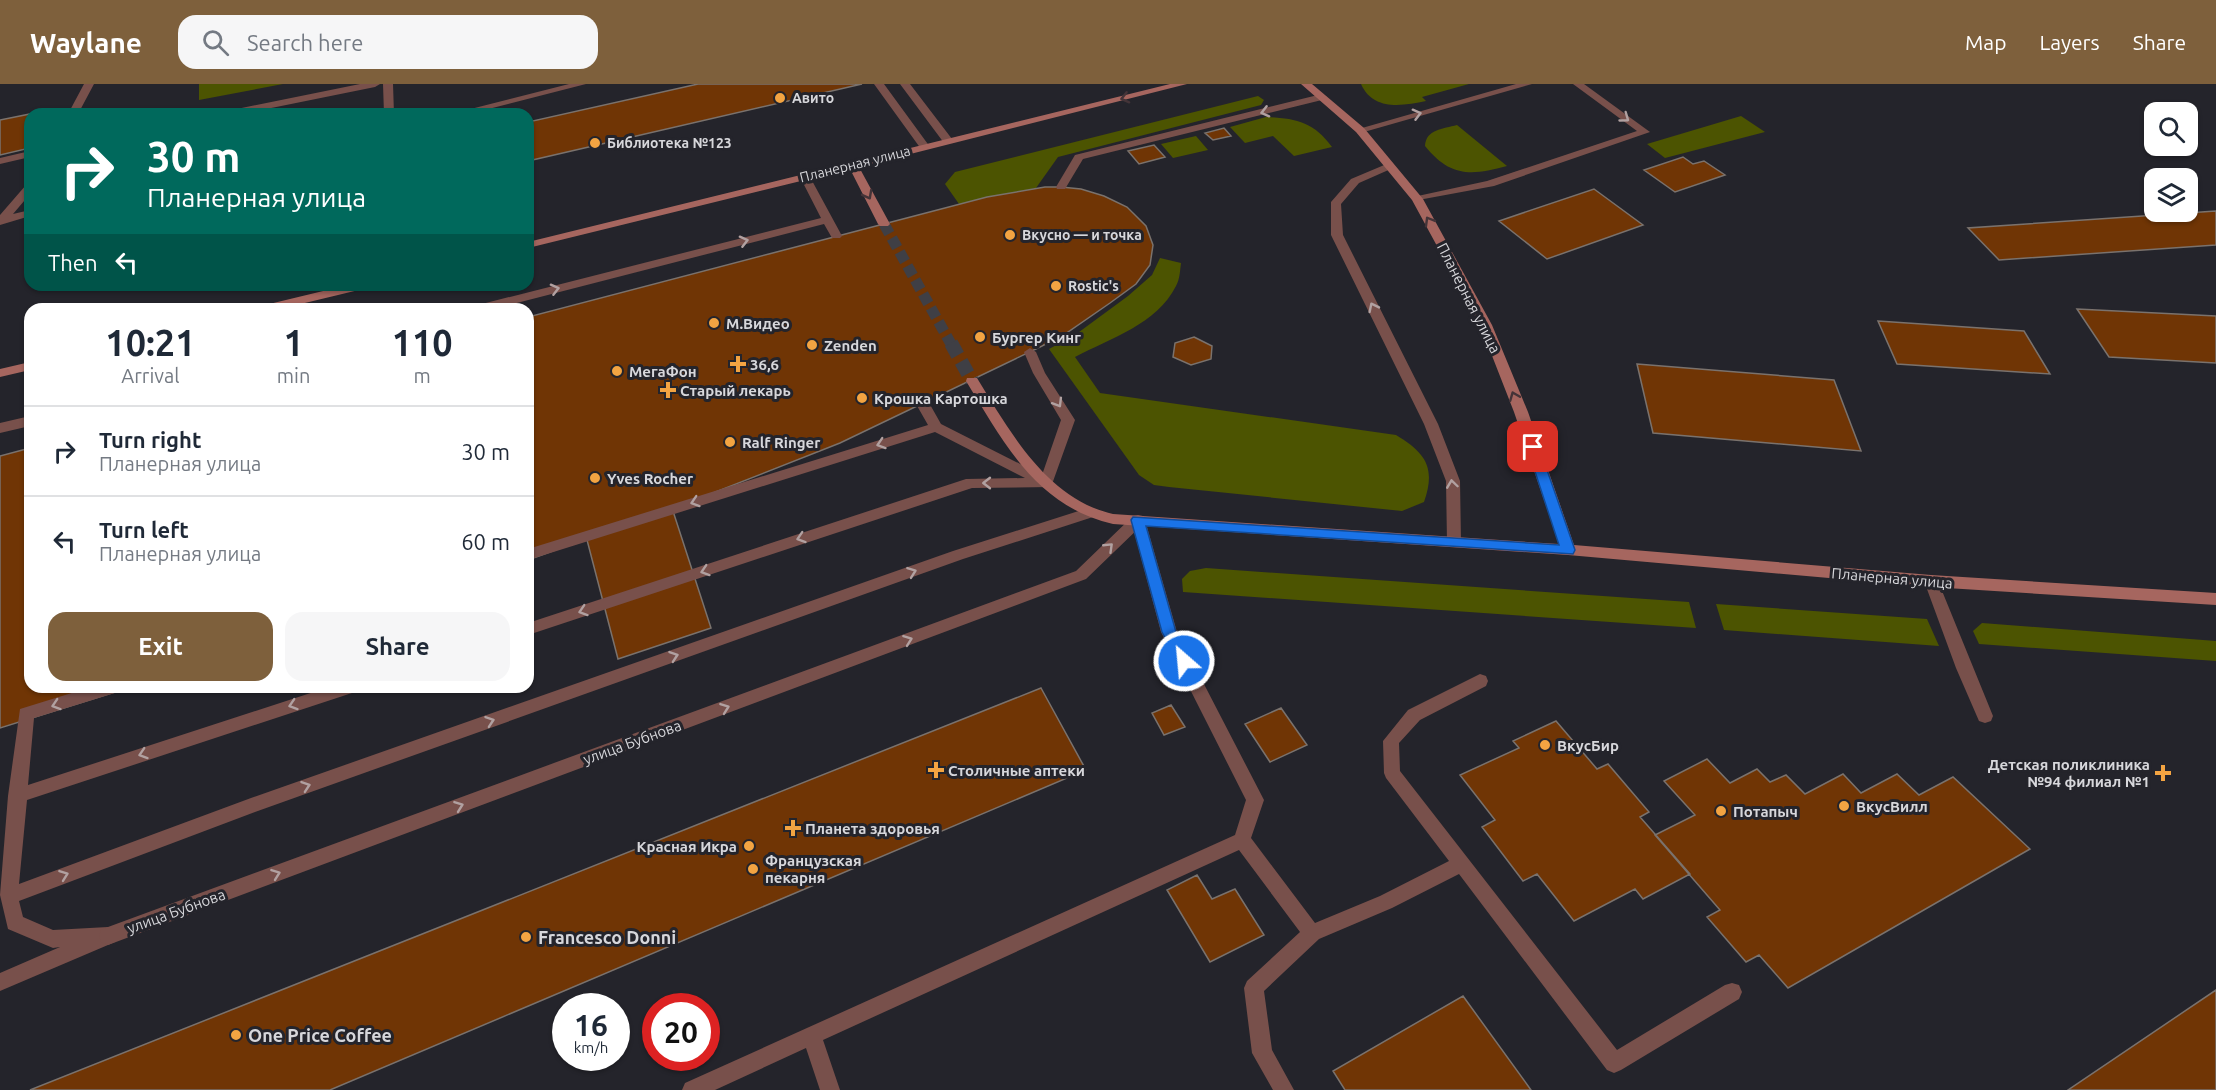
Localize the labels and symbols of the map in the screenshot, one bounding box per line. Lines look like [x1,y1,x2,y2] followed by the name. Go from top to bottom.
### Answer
[792,90,834,106] place label: Авито
[1120,90,1130,103] one-way arrow
[773,91,787,105] marker: Авито
[1260,104,1270,117] one-way arrow
[1412,109,1422,122] one-way arrow
[1619,111,1630,122] one-way arrow
[607,135,732,151] place label: Библиотека №123
[588,136,602,150] marker: Библиотека №123
[798,142,912,186] street label: Планерная улица
[861,188,872,199] one-way arrow
[1425,217,1436,227] one-way arrow
[1022,227,1142,243] place label: Вкусно — и точка
[1003,228,1017,242] marker: Вкусно — и точка
[739,236,749,249] one-way arrow
[1434,240,1504,356] street label: Планерная улица
[1068,278,1119,294] place label: Rostic's
[1049,279,1063,293] marker: Rostic's
[550,284,560,297] one-way arrow
[1368,302,1380,313] one-way arrow
[726,315,790,332] place label: М.Видео
[707,316,721,330] marker: М.Видео
[992,329,1081,346] place label: Бургер Кинг
[973,330,987,344] marker: Бургер Кинг
[824,337,877,354] place label: Zenden
[805,338,819,352] marker: Zenden
[750,356,779,373] place label: 36,6
[731,357,745,371] marker: 36,6
[629,363,697,380] place label: МегаФон
[610,364,624,378] marker: МегаФон
[680,382,791,399] place label: Старый лекарь
[661,383,675,397] marker: Старый лекарь
[874,390,1008,407] place label: Крошка Картошка
[855,391,869,405] marker: Крошка Картошка
[1509,391,1521,402] one-way arrow
[1051,397,1063,407] one-way arrow
[1507,421,1558,472] pin
[742,434,821,451] place label: Ralf Ringer
[723,435,737,449] marker: Ralf Ringer
[876,437,887,449] one-way arrow
[607,470,694,487] place label: Yves Rocher
[588,471,602,485] marker: Yves Rocher
[983,477,992,489] one-way arrow
[1447,479,1459,489] one-way arrow
[690,495,701,508] one-way arrow
[796,531,807,544] one-way arrow
[1102,544,1113,555] one-way arrow
[700,563,711,576] one-way arrow
[1831,564,1953,592] street label: Планерная улица
[906,566,917,579] one-way arrow
[578,603,589,616] one-way arrow
[1152,629,1216,693] position arrow
[901,635,912,647] one-way arrow
[668,651,679,664] one-way arrow
[51,698,62,710] one-way arrow
[288,698,299,710] one-way arrow
[719,702,729,715] one-way arrow
[484,716,495,729] one-way arrow
[581,716,683,768] street label: улица Бубнова
[1557,737,1619,754] place label: ВкусБир
[1538,738,1552,752] marker: ВкусБир
[138,747,149,760] one-way arrow
[1988,756,2150,790] place label: Детская поликлиника №94 филиал №1
[948,762,1085,779] place label: Столичные аптеки
[929,763,943,777] marker: Столичные аптеки
[2154,764,2172,782] marker: Детская поликлиника №94 филиал №1
[300,781,311,794] one-way arrow
[1856,798,1928,815] place label: ВкусВилл
[1837,799,1851,813] marker: ВкусВилл
[453,801,463,814] one-way arrow
[1733,803,1798,820] place label: Потапыч
[1714,804,1728,818] marker: Потапыч
[805,820,940,837] place label: Планета здоровья
[786,821,800,835] marker: Планета здоровья
[637,838,737,855] place label: Красная Икра
[742,839,756,853] marker: Красная Икра
[765,852,861,886] place label: Французская пекарня
[746,862,760,876] marker: Французская пекарня
[270,869,281,881] one-way arrow
[58,870,69,883] one-way arrow
[125,885,227,937] street label: улица Бубнова
[538,927,676,947] place label: Francesco Donni
[519,930,533,944] marker: Francesco Donni
[642,993,720,1071] speed limit sign: 20
[248,1025,392,1045] place label: One Price Coffee
[229,1028,243,1042] marker: One Price Coffee

